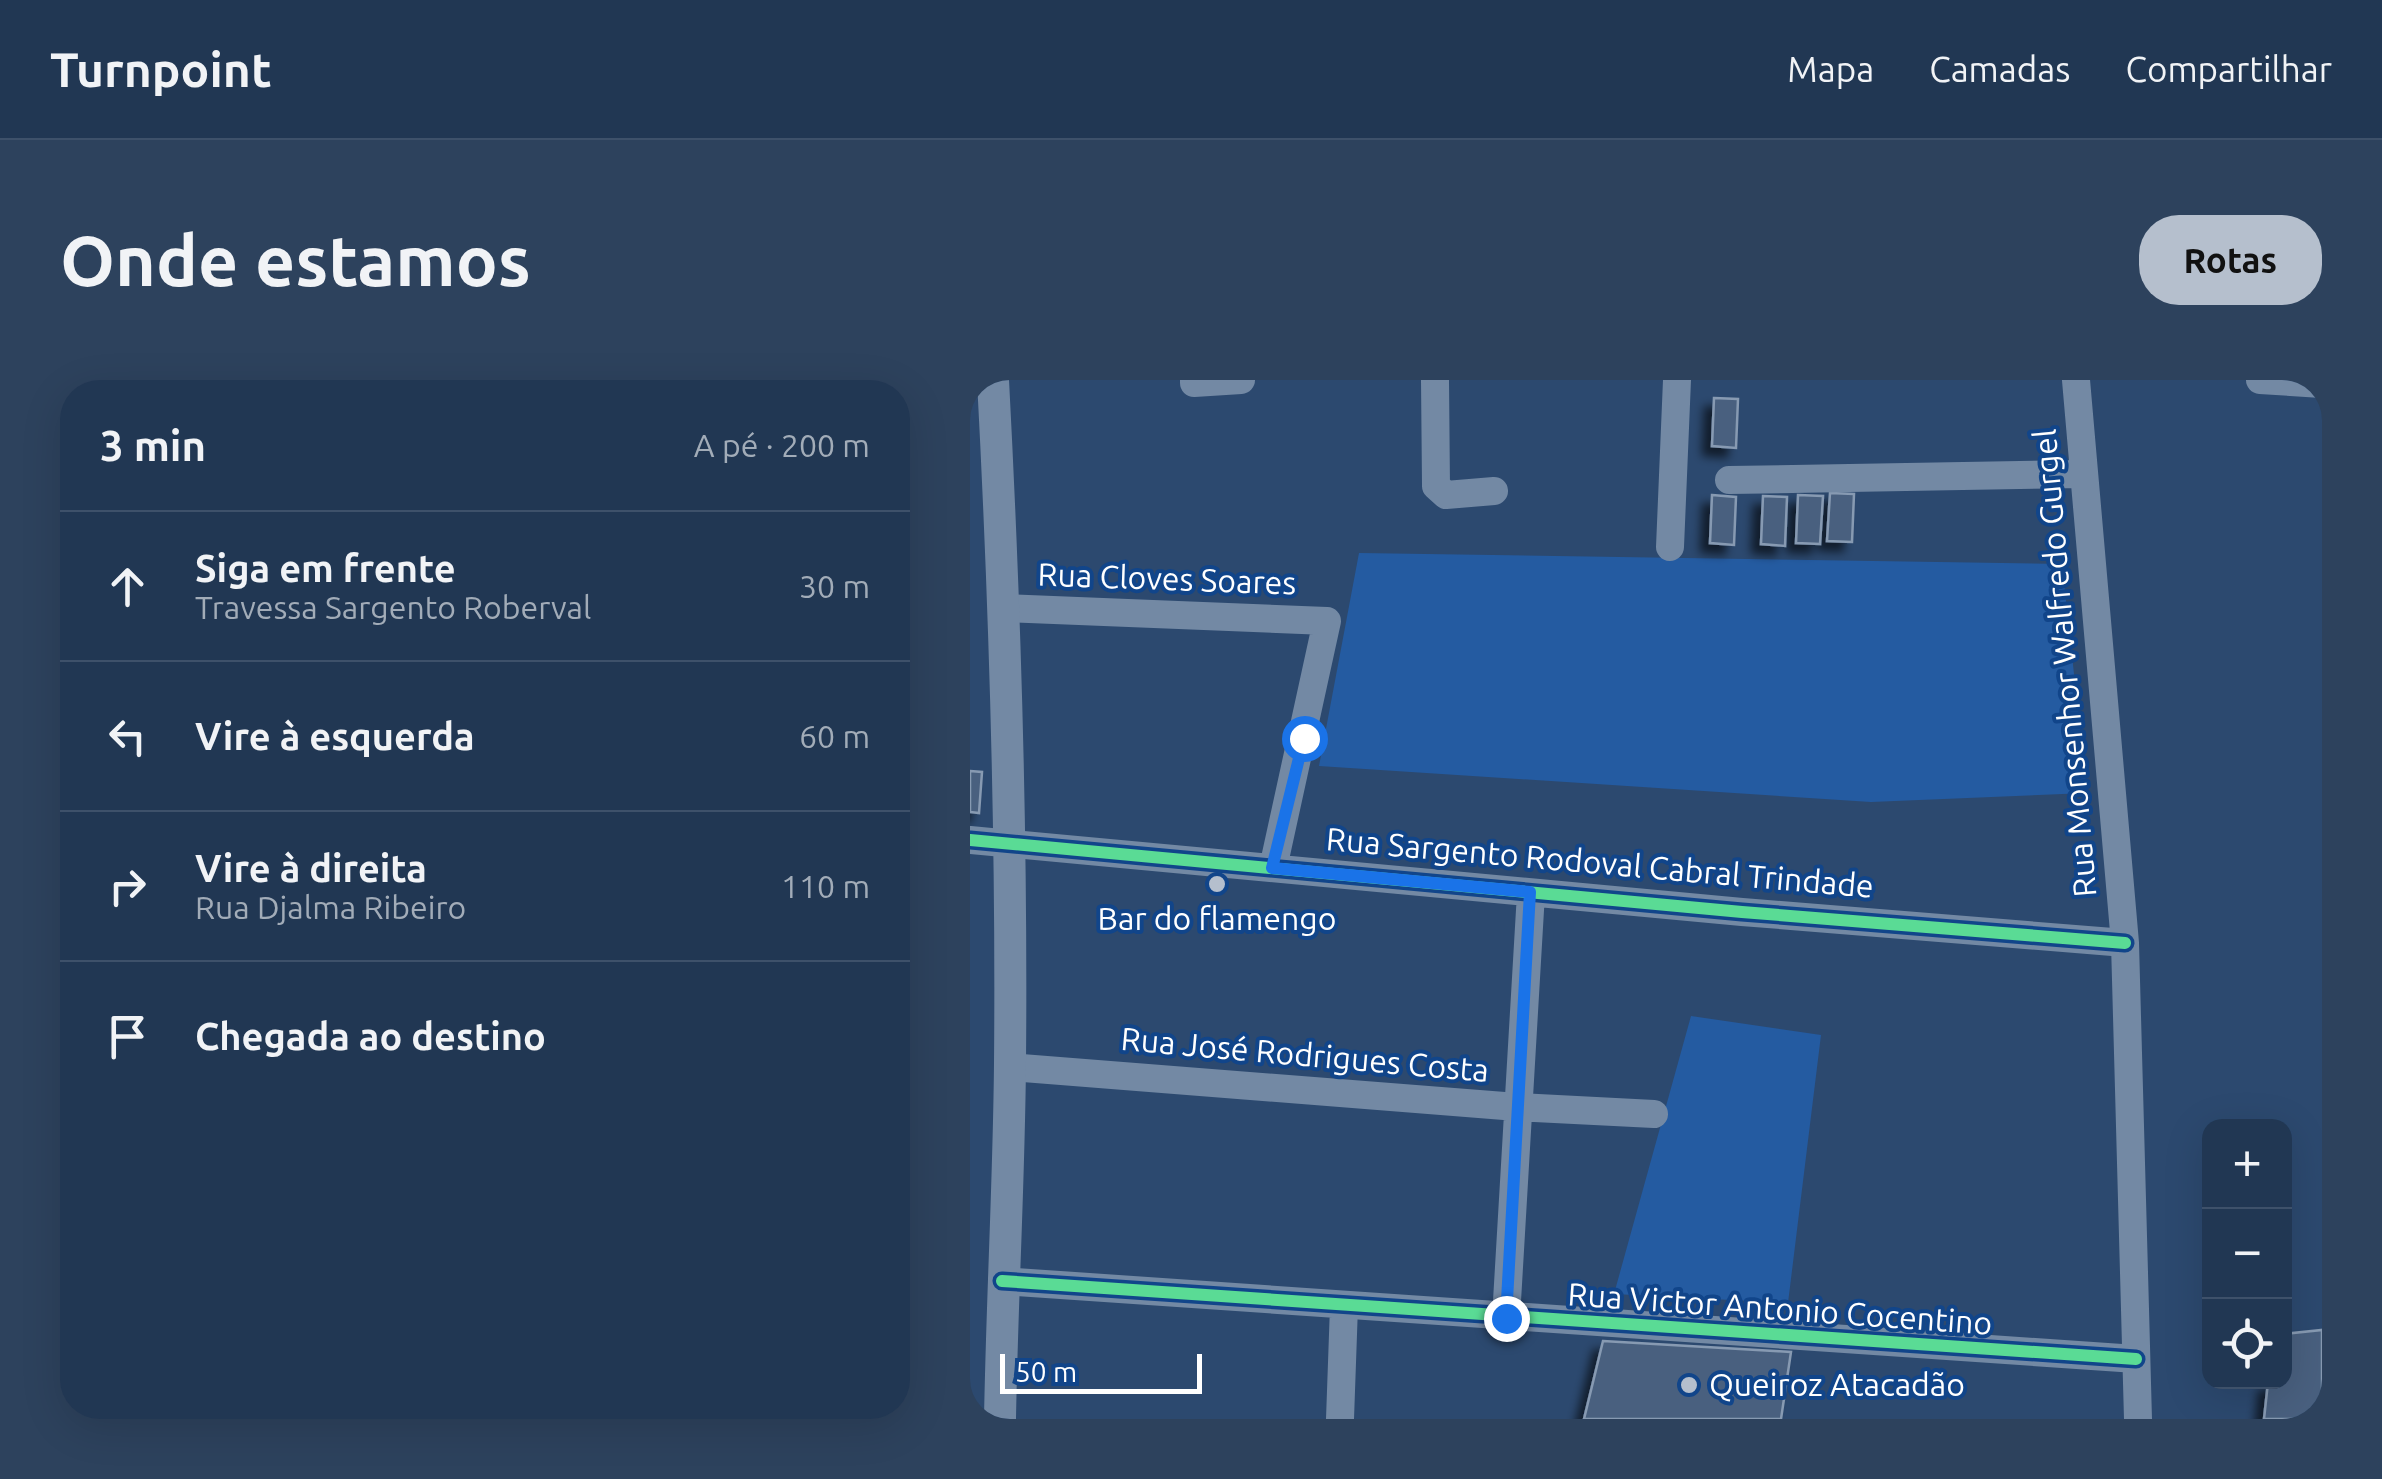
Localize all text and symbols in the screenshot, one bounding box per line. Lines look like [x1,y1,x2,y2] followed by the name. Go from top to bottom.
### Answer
[50,42,272,96] text: Turnpoint
[1787,49,1874,89] text: Mapa
[1929,49,2070,89] text: Camadas
[2125,49,2332,89] text: Compartilhar
[2139,215,2322,305] button: Rotas
[60,221,531,299] text: Onde estamos
[100,422,206,469] text: 3 min
[694,427,870,463] text: A pé · 200 m
[2026,428,2102,899] street label: Rua Monsenhor Walfredo Gurgel
[195,547,456,589] text: Siga em frente
[1037,555,1297,601] street label: Rua Cloves Soares
[100,559,155,614] icon: ahead
[799,568,870,604] text: 30 m
[195,589,591,625] text: Travessa Sargento Roberval
[100,709,155,764] icon: left
[195,715,475,757] text: Vire à esquerda
[1282,716,1328,762] route start
[799,718,870,754] text: 60 m
[1325,820,1875,904] street label: Rua Sargento Rodoval Cabral Trindade
[195,847,427,889] text: Vire à direita
[100,859,155,914] icon: right
[781,868,870,904] text: 110 m
[1206,873,1228,895] marker: Bar do flamengo
[195,889,466,925] text: Rua Djalma Ribeiro
[1098,900,1336,936] place label: Bar do flamengo
[100,1009,155,1064] icon: arrive
[195,1015,546,1057] text: Chegada ao destino
[1120,1020,1491,1088] street label: Rua José Rodrigues Costa
[2202,1119,2292,1389] map controls
[2202,1119,2292,1209] button: +
[2202,1209,2292,1299] button: −
[1567,1275,1994,1341] street label: Rua Victor Antonio Cocentino
[1484,1296,1530,1342] route end
[2202,1299,2292,1389] button: locate
[1000,1349,1202,1394] scale bar
[1015,1356,1077,1387] text: 50 m
[1709,1366,1965,1402] place label: Queiroz Atacadão
[1678,1374,1700,1396] marker: Queiroz Atacadão

